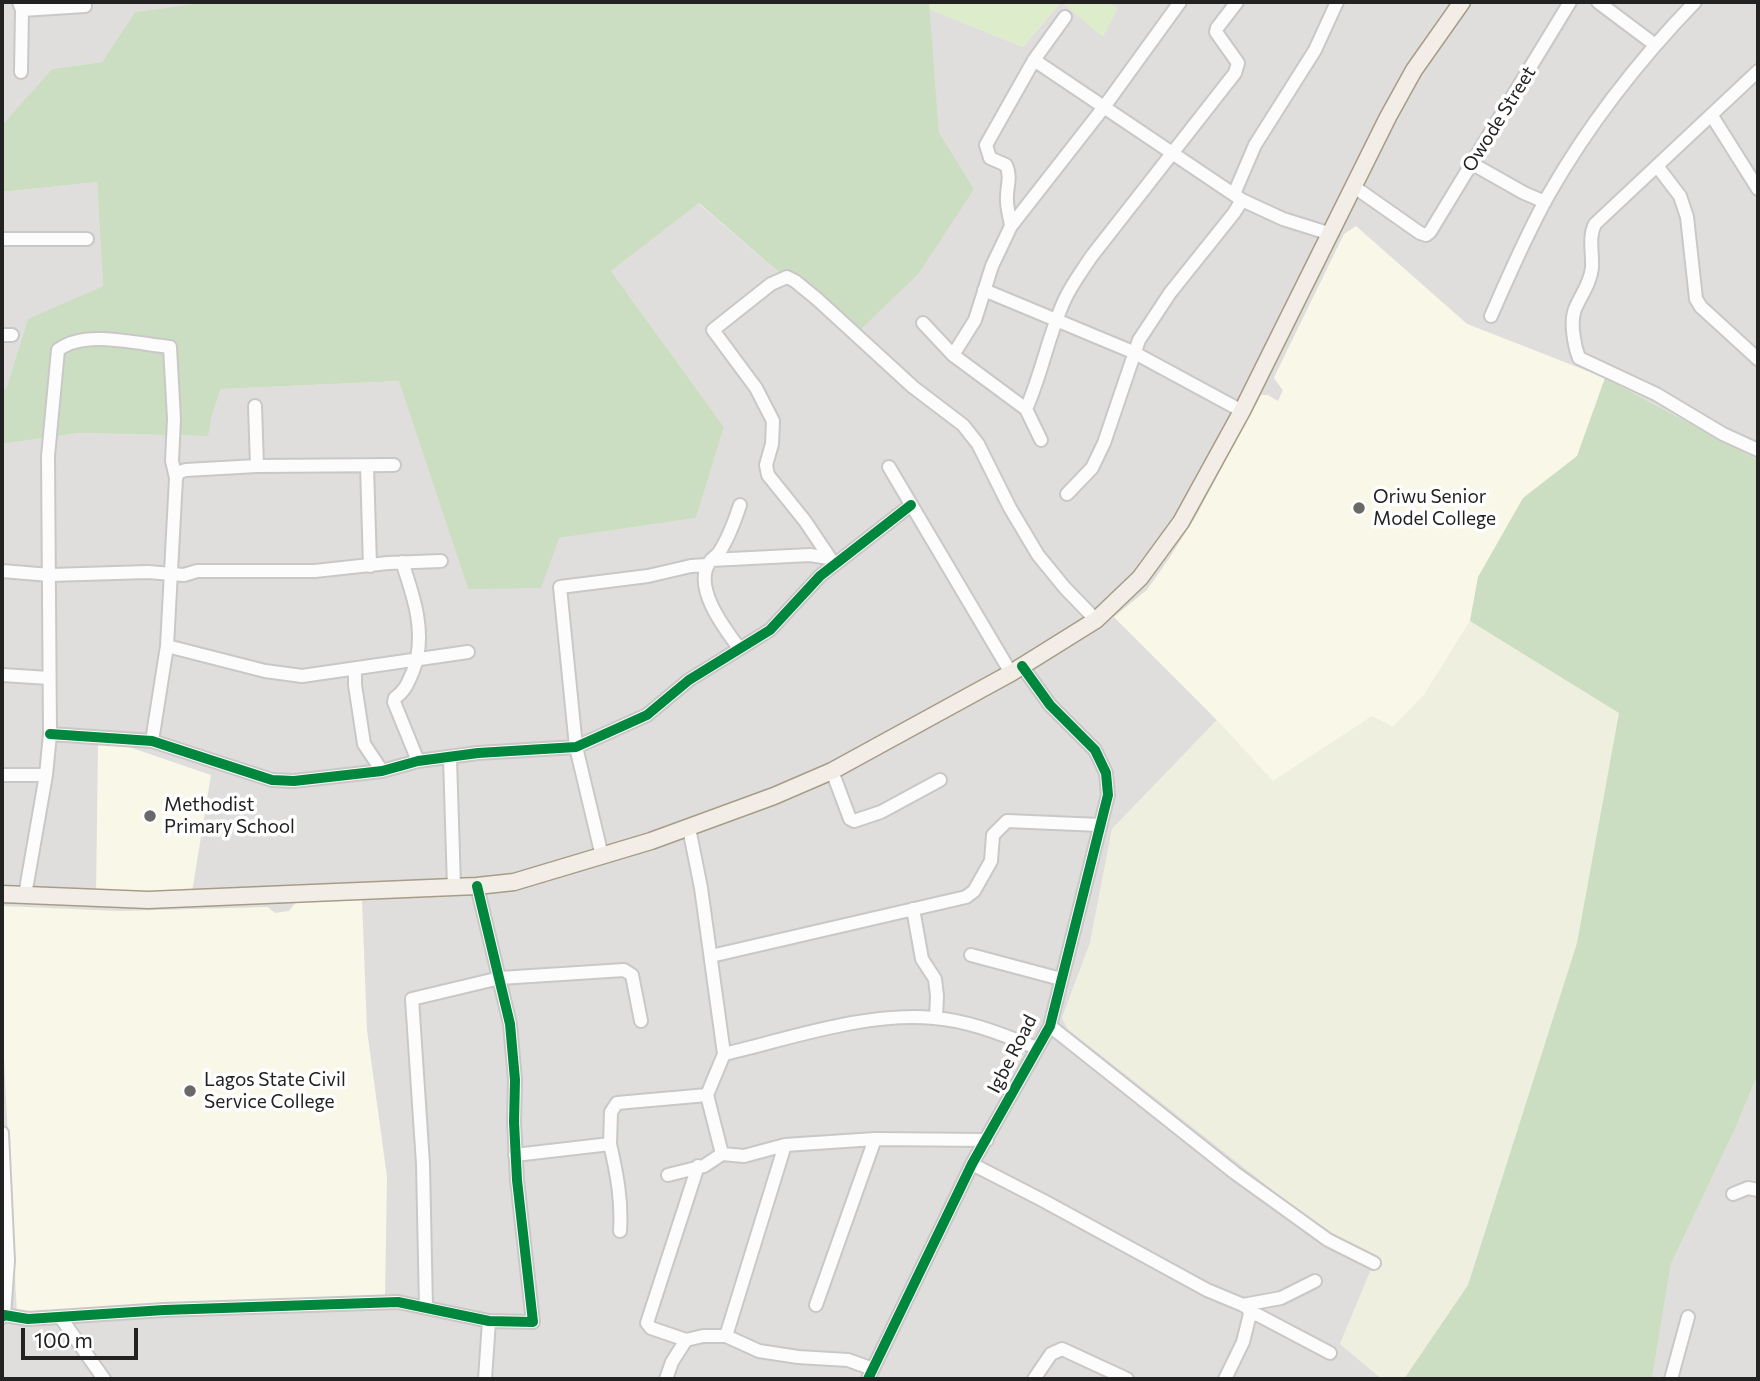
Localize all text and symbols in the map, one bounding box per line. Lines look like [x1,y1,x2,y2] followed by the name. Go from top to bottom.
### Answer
[1458,62,1540,176] street label: Owode Street
[1373,486,1496,530] place label: Oriwu Senior Model College
[1351,500,1367,516] marker: Oriwu Senior Model College
[164,794,295,838] place label: Methodist Primary School
[142,808,158,824] marker: Methodist Primary School
[983,1011,1041,1097] street label: Igbe Road
[204,1069,346,1113] place label: Lagos State Civil Service College
[182,1083,198,1099] marker: Lagos State Civil Service College
[24,1314,142,1358] scale bar
[34,1327,93,1352] text: 100 m

